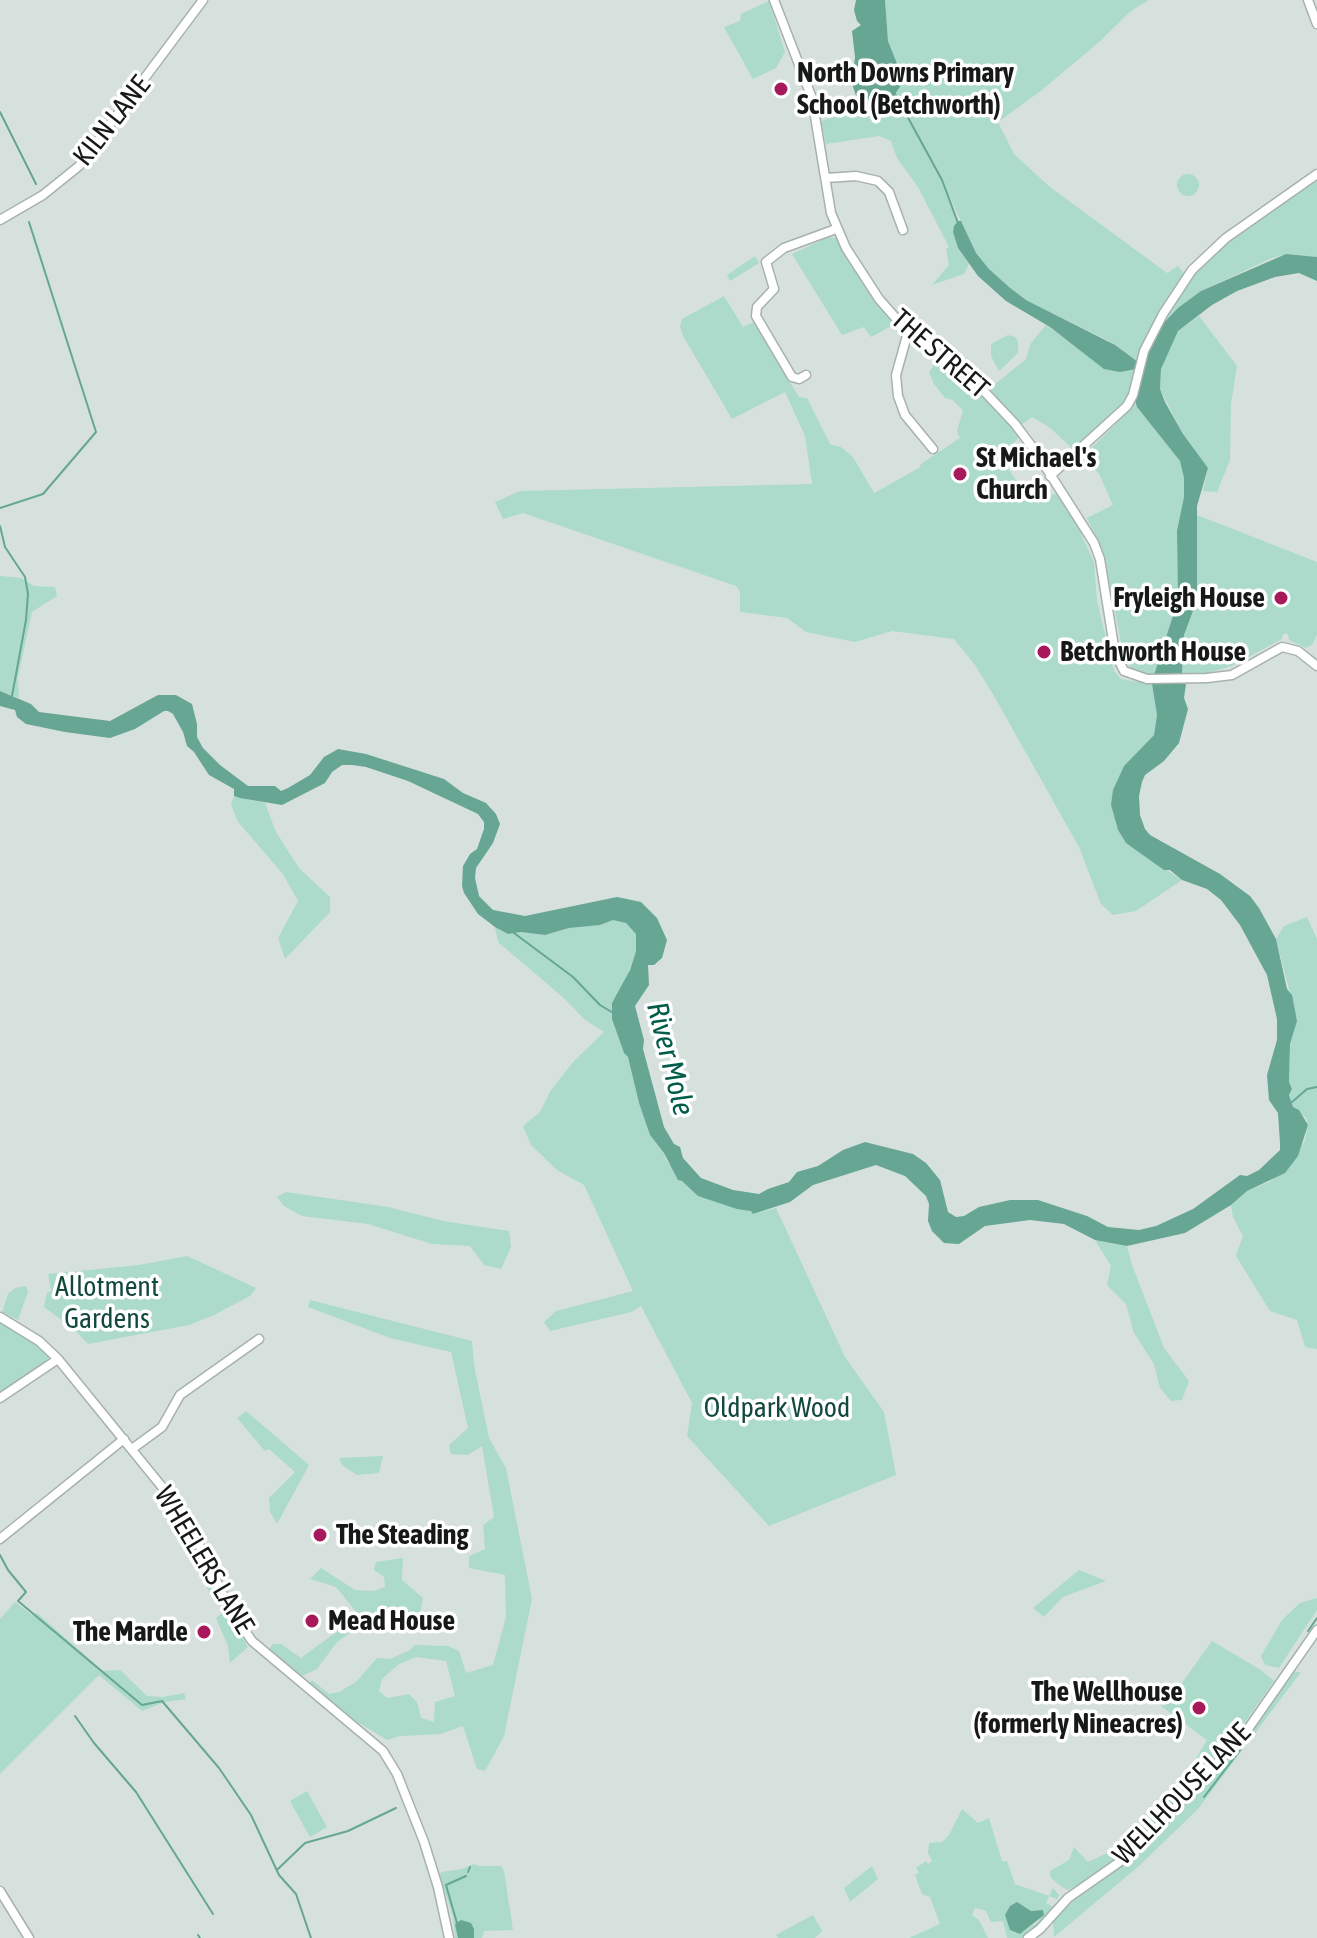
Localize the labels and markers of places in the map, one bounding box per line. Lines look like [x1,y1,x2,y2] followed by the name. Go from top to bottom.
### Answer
[797,56,1014,122] place label: North Downs Primary School (Betchworth)
[772,80,790,98] marker: North Downs Primary School (Betchworth)
[976,441,1096,507] place label: St Michael's Church
[951,465,969,483] marker: St Michael's Church
[1113,581,1265,615] place label: Fryleigh House
[1272,589,1290,607] marker: Fryleigh House
[1060,635,1246,669] place label: Betchworth House
[1035,643,1053,661] marker: Betchworth House
[336,1518,468,1552] place label: The Steading
[311,1526,329,1544] marker: The Steading
[328,1604,455,1638] place label: Mead House
[303,1612,321,1630] marker: Mead House
[73,1615,188,1649] place label: The Mardle
[195,1623,213,1641] marker: The Mardle
[973,1675,1183,1741] place label: The Wellhouse (formerly Nineacres)
[1190,1699,1208,1717] marker: The Wellhouse (formerly Nineacres)

